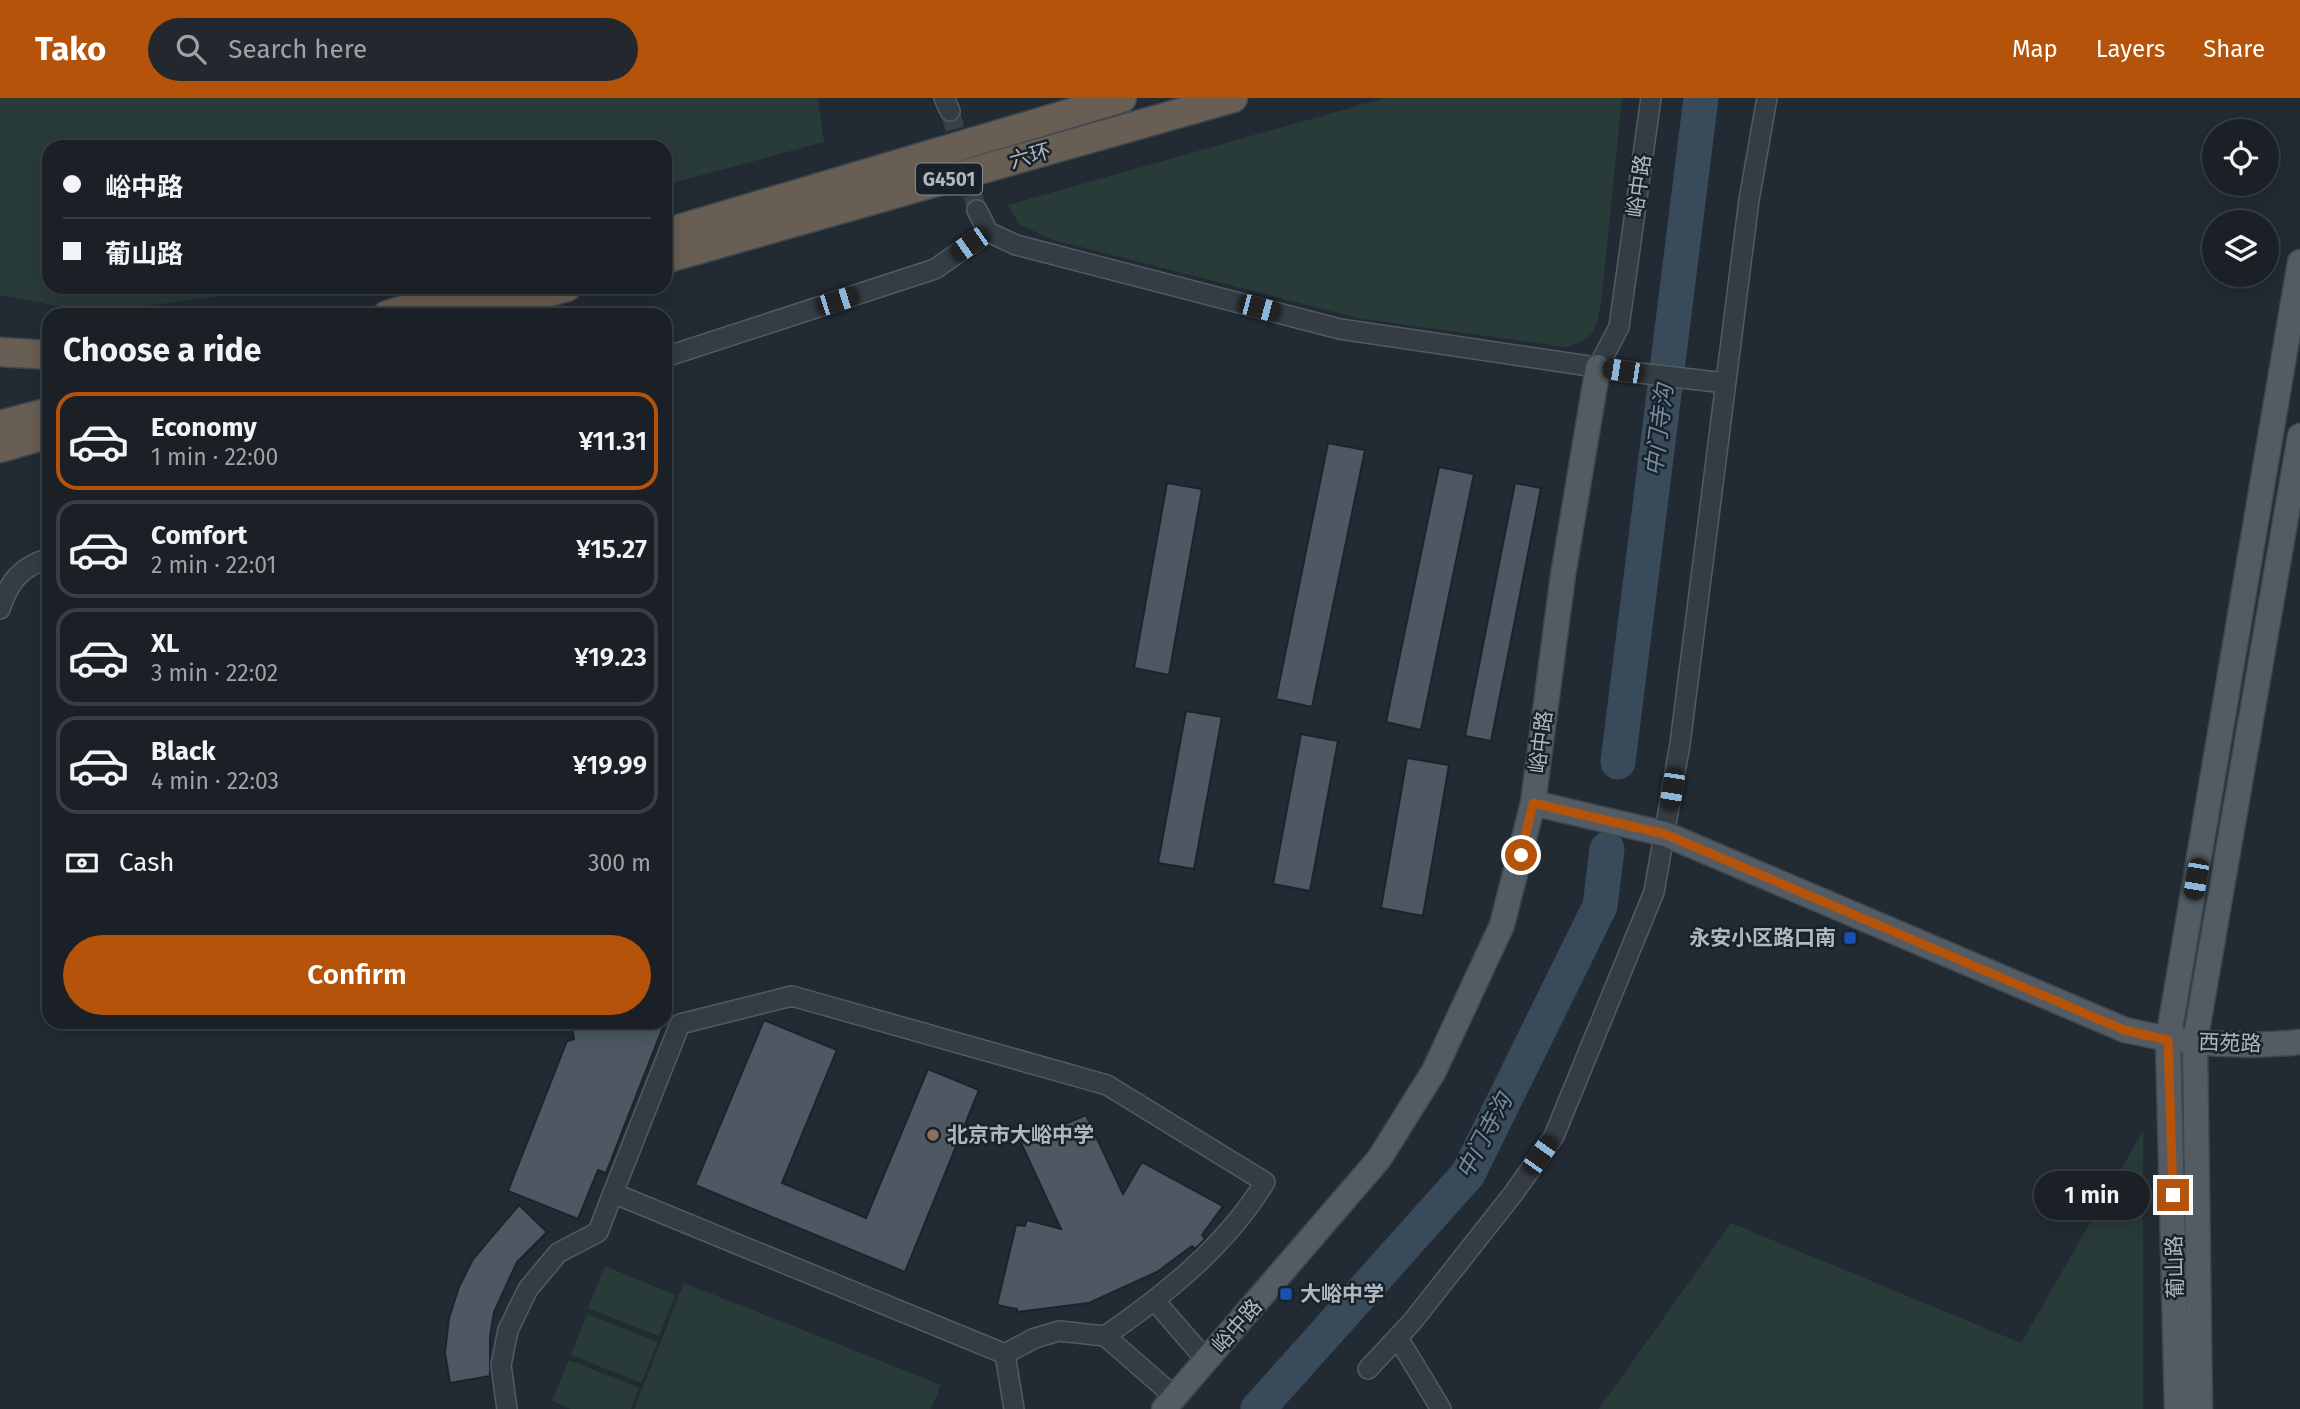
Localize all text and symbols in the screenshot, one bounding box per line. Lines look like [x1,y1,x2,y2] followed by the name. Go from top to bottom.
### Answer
[148,18,638,81] search box
[35,29,106,69] text: Tako
[172,30,210,68] icon: search
[228,34,367,65] text: Search here
[2012,35,2058,63] text: Map
[2096,35,2165,63] text: Layers
[2203,35,2265,63] text: Share
[2202,119,2279,287] map controls
[2202,119,2279,196] button: locate
[1006,138,1054,174] street label: 六环
[1622,153,1656,219] street label: 峪中路
[916,164,982,194] road number: G4501
[105,172,183,203] text: 峪中路
[2202,210,2279,287] button: layers
[947,223,994,265] car
[105,239,183,270] text: 葡山路
[814,285,861,317] car
[1236,292,1283,324] car
[63,331,261,369] text: Choose a ride
[1601,357,1646,385] car
[1639,380,1679,477] water label: 中门寺沟
[67,410,130,473] icon: car
[151,412,257,443] text: Economy
[579,426,647,457] text: ¥11.31
[151,443,278,471] text: 1 min · 22:00
[67,518,130,581] icon: car
[151,520,247,551] text: Comfort
[576,534,647,565] text: ¥15.27
[151,551,276,579] text: 2 min · 22:01
[67,626,130,689] icon: car
[151,628,179,659] text: XL
[574,642,647,673] text: ¥19.23
[151,659,278,687] text: 3 min · 22:02
[1524,709,1558,775] street label: 峪中路
[67,734,130,797] icon: car
[151,736,216,767] text: Black
[573,750,647,781] text: ¥19.99
[151,767,279,795] text: 4 min · 22:03
[1659,767,1686,811] car
[1505,839,1537,871] route start
[63,844,101,882] icon: cash
[119,847,175,878] text: Cash
[588,849,651,877] text: 300 m
[2183,856,2210,902] car
[1689,925,1836,951] place label: 永安小区路口南
[1842,930,1858,946] marker: 永安小区路口南
[63,935,651,1015] button: Confirm
[2198,1029,2262,1057] street label: 西苑路
[1450,1086,1519,1183] water label: 中门寺沟
[947,1122,1094,1148] place label: 北京市大峪中学
[925,1127,941,1143] marker: 北京市大峪中学
[1520,1132,1561,1178] car
[2033,1170,2148,1220] callout: 1 min
[2157,1179,2189,1211] route end
[2064,1181,2120,1209] text: 1 min
[2161,1235,2189,1299] street label: 葡山路
[1300,1281,1384,1307] place label: 大峪中学
[1278,1286,1294,1302] marker: 大峪中学
[1207,1294,1267,1358] street label: 峪中路

